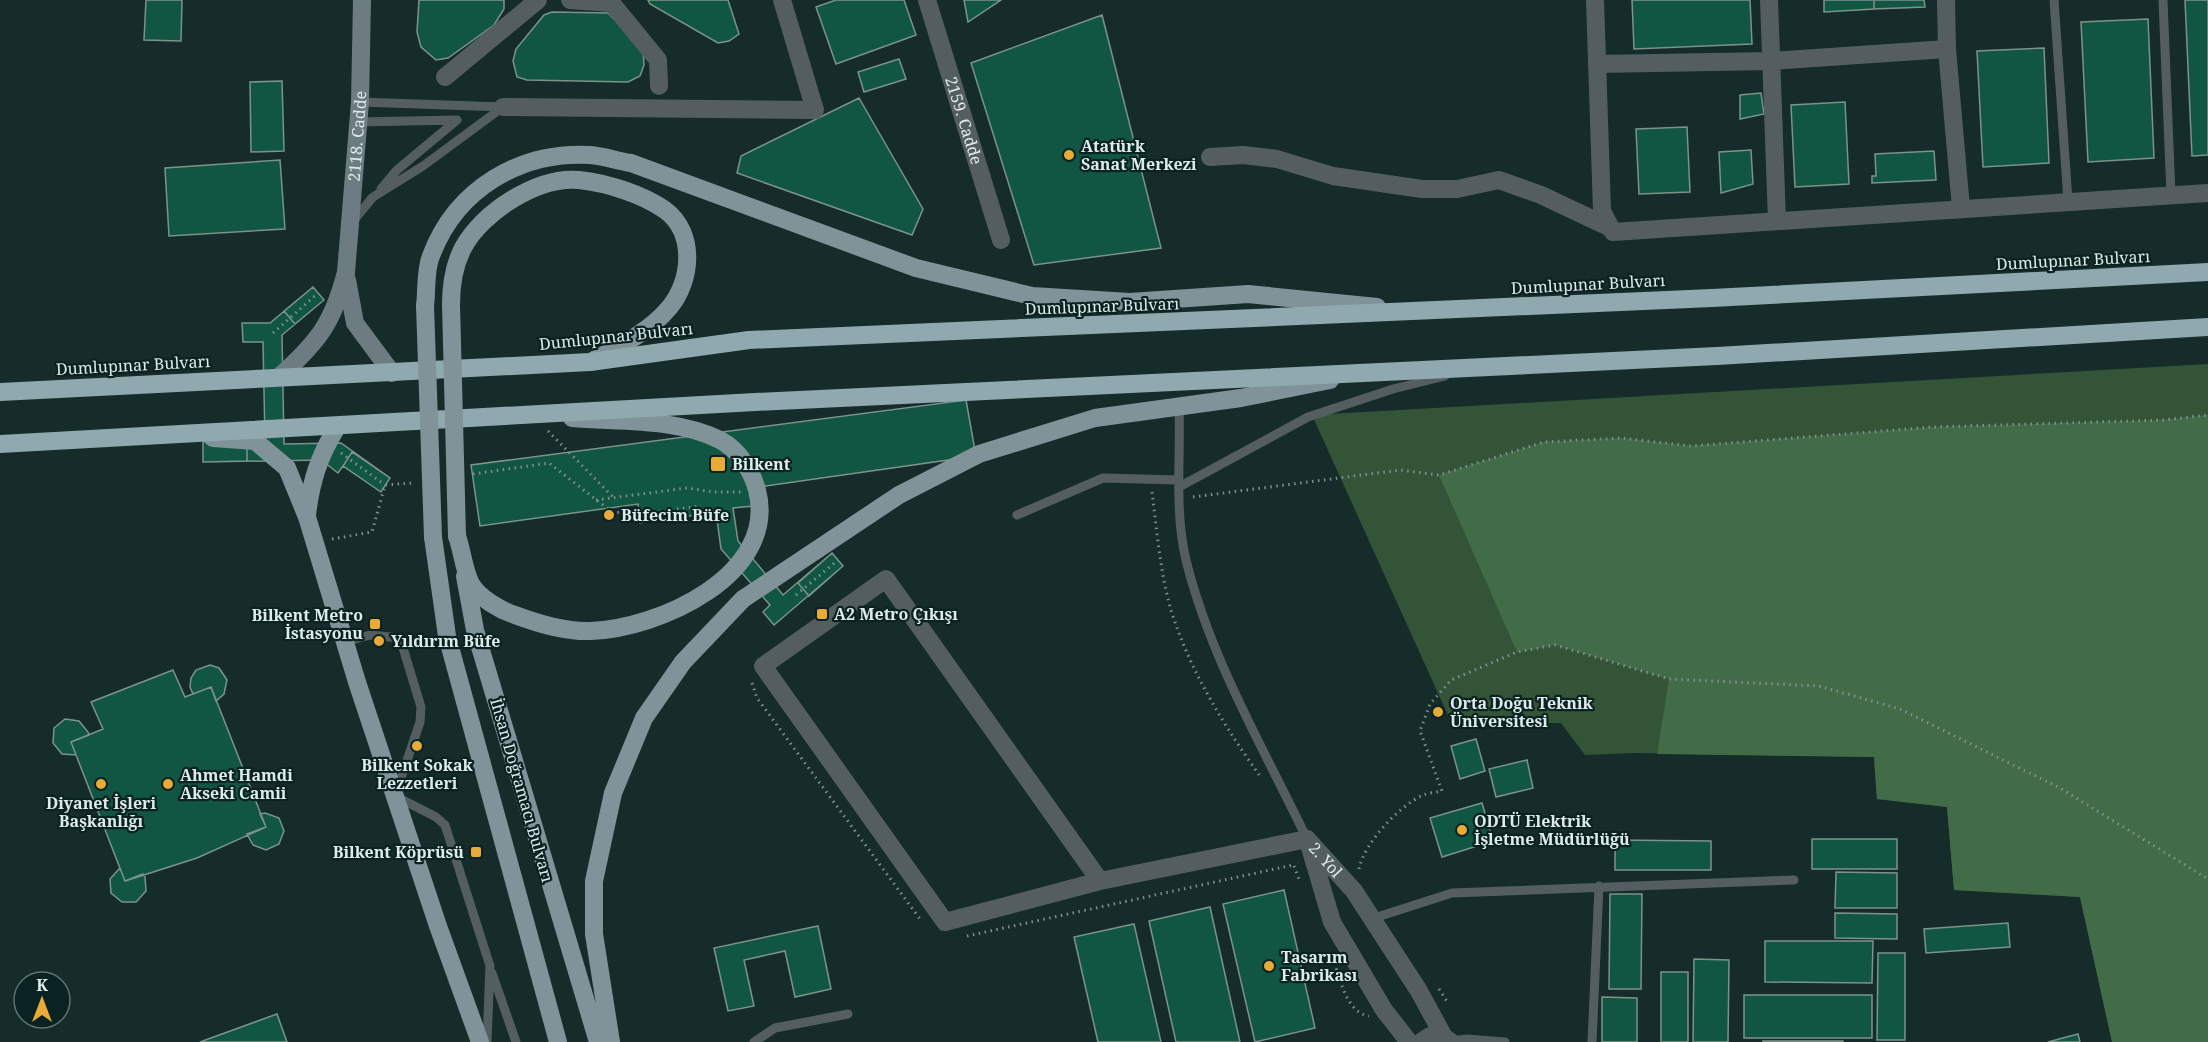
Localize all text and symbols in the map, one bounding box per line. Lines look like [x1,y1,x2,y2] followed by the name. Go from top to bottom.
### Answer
[940,74,988,167] street label: 2159. Cadde
[342,91,371,182] street label: 2118. Cadde
[1081,135,1197,175] place label: Atatürk Sanat Merkezi
[1062,148,1076,162] marker: Atatürk Sanat Merkezi
[1995,245,2151,275] street label: Dumlupınar Bulvarı
[1510,269,1666,299] street label: Dumlupınar Bulvarı
[1024,292,1180,320] street label: Dumlupınar Bulvarı
[538,317,694,355] street label: Dumlupınar Bulvarı
[55,350,211,380] street label: Dumlupınar Bulvarı
[732,453,791,475] place label: Bilkent
[709,455,727,473] marker: Bilkent
[621,504,729,526] place label: Büfecim Büfe
[602,508,616,522] marker: Büfecim Büfe
[834,603,958,625] place label: A2 Metro Çıkışı
[252,604,363,644] place label: Bilkent Metro İstasyonu
[815,607,829,621] marker: A2 Metro Çıkışı
[368,617,382,631] marker: Bilkent Metro İstasyonu
[391,630,500,652] place label: Yıldırım Büfe
[372,634,386,648] marker: Yıldırım Büfe
[1450,692,1594,732] place label: Orta Doğu Teknik Üniversitesi
[485,696,559,884] street label: İhsan Doğramacı Bulvarı
[1431,705,1445,719] marker: Orta Doğu Teknik Üniversitesi
[410,739,424,753] marker: Bilkent Sokak Lezzetleri
[361,754,474,794] place label: Bilkent Sokak Lezzetleri
[180,764,293,804] place label: Ahmet Hamdi Akseki Camii
[94,777,108,791] marker: Diyanet İşleri Başkanlığı
[161,777,175,791] marker: Ahmet Hamdi Akseki Camii
[46,792,156,832] place label: Diyanet İşleri Başkanlığı
[1474,810,1630,850] place label: ODTÜ Elektrik İşletme Müdürlüğü
[1455,823,1469,837] marker: ODTÜ Elektrik İşletme Müdürlüğü
[1304,837,1347,882] street label: 2. Yol
[333,841,464,863] place label: Bilkent Köprüsü
[469,845,483,859] marker: Bilkent Köprüsü
[1281,946,1358,986] place label: Tasarım Fabrikası
[1262,959,1276,973] marker: Tasarım Fabrikası
[12,970,72,1030] north arrow
[36,974,48,996] text: K

